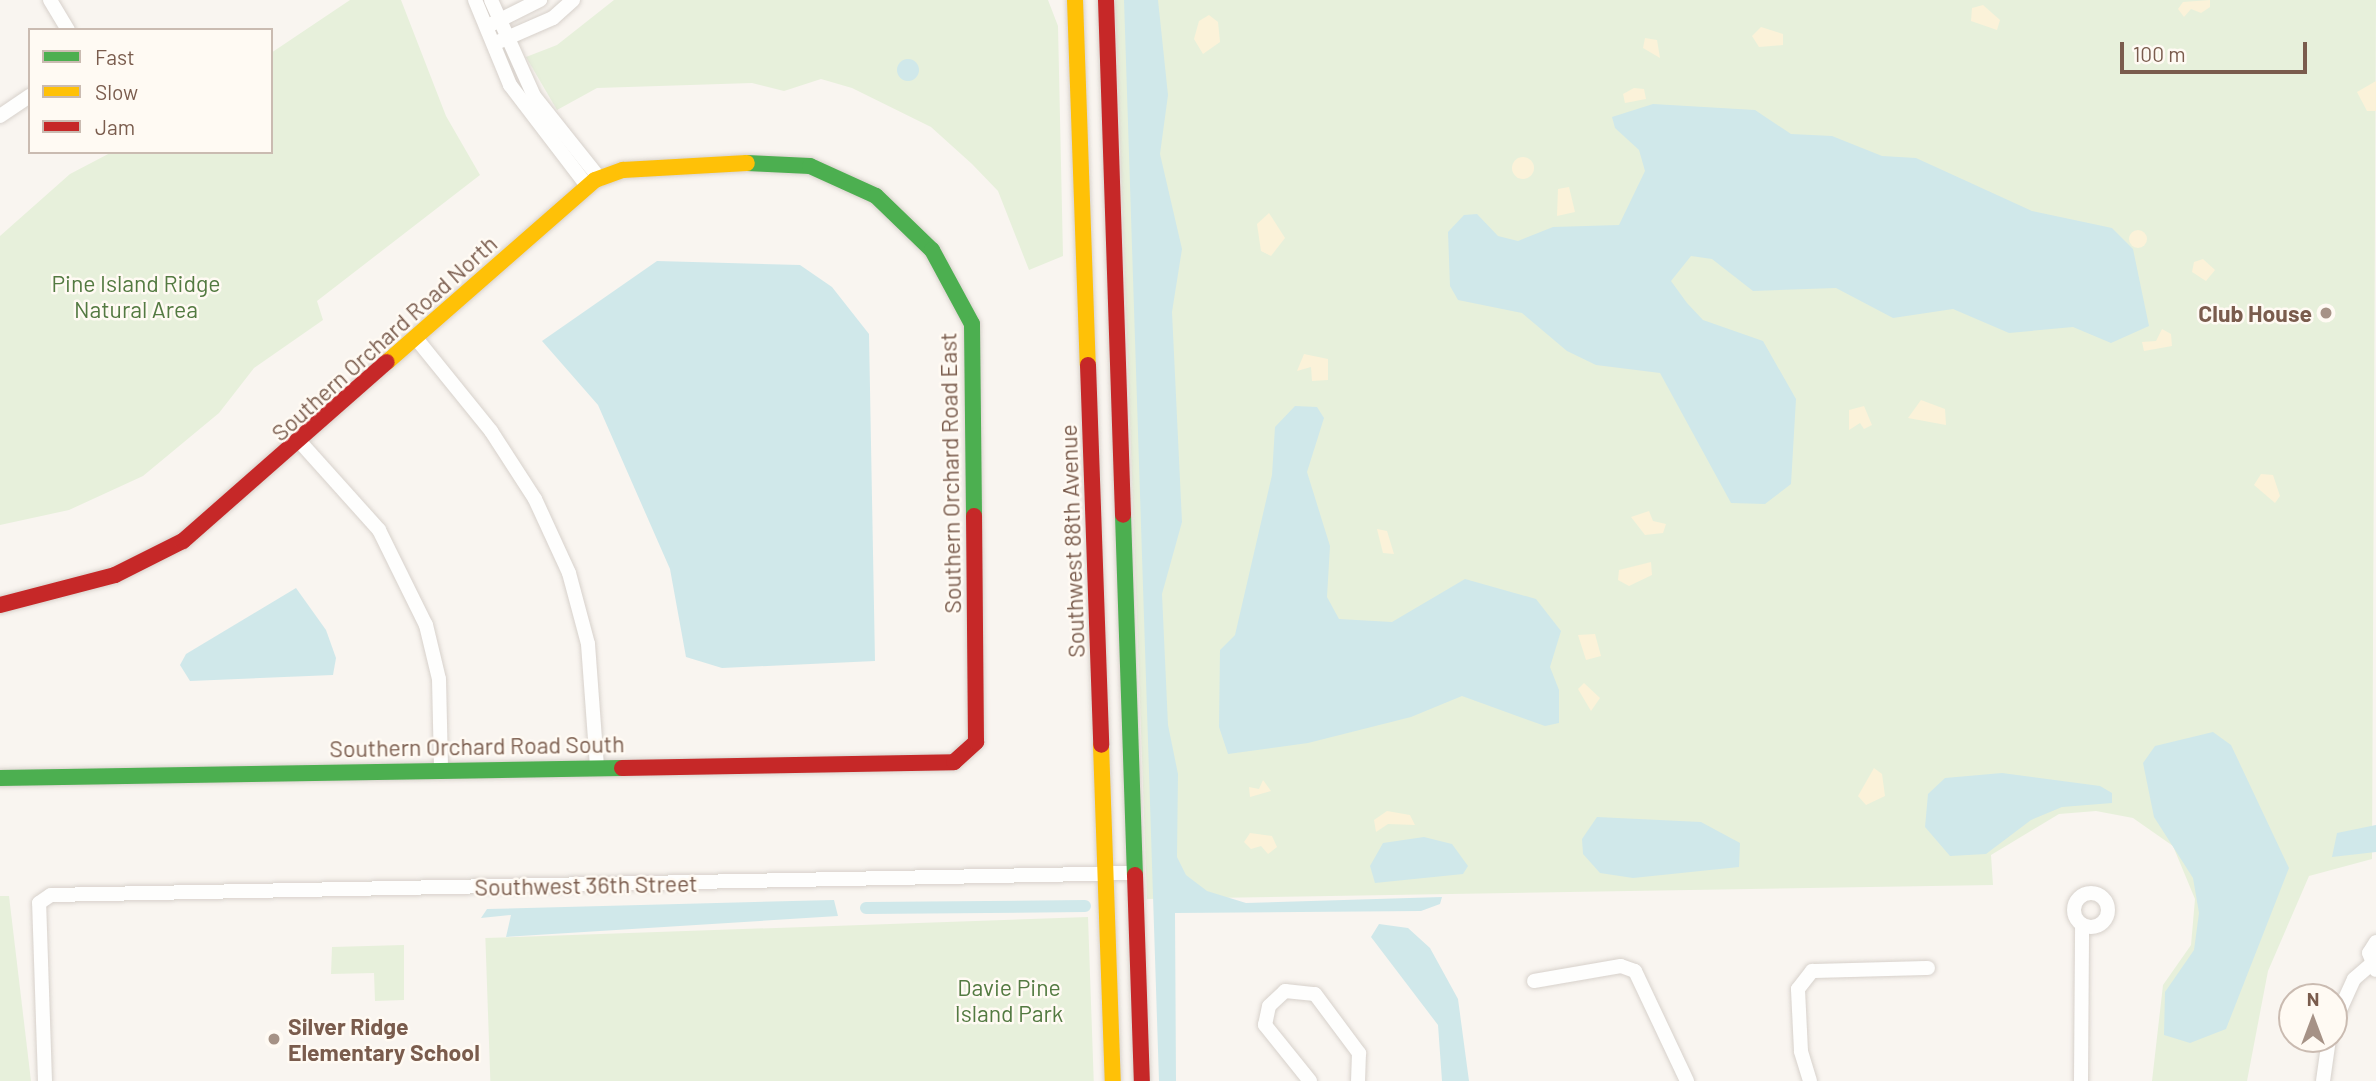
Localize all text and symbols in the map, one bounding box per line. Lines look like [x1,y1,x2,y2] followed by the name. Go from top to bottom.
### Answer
[28,28,273,154] legend
[2124,28,2311,72] scale bar
[2133,41,2186,66] text: 100 m
[95,44,135,69] text: Fast
[95,79,138,104] text: Slow
[95,114,135,139] text: Jam
[266,230,502,446] street label: Southern Orchard Road North
[51,269,221,323] park label: Pine Island Ridge Natural Area
[2198,299,2312,327] place label: Club House
[2318,305,2334,321] marker: Club House
[934,332,966,614] street label: Southern Orchard Road East
[1054,424,1090,658] street label: Southwest 88th Avenue
[329,730,625,762] street label: Southern Orchard Road South
[474,869,698,901] street label: Southwest 36th Street
[955,973,1063,1027] park label: Davie Pine Island Park
[2278,983,2348,1053] north arrow
[2307,987,2319,1010] text: N
[288,1012,480,1066] place label: Silver Ridge Elementary School
[266,1031,282,1047] marker: Silver Ridge Elementary School

